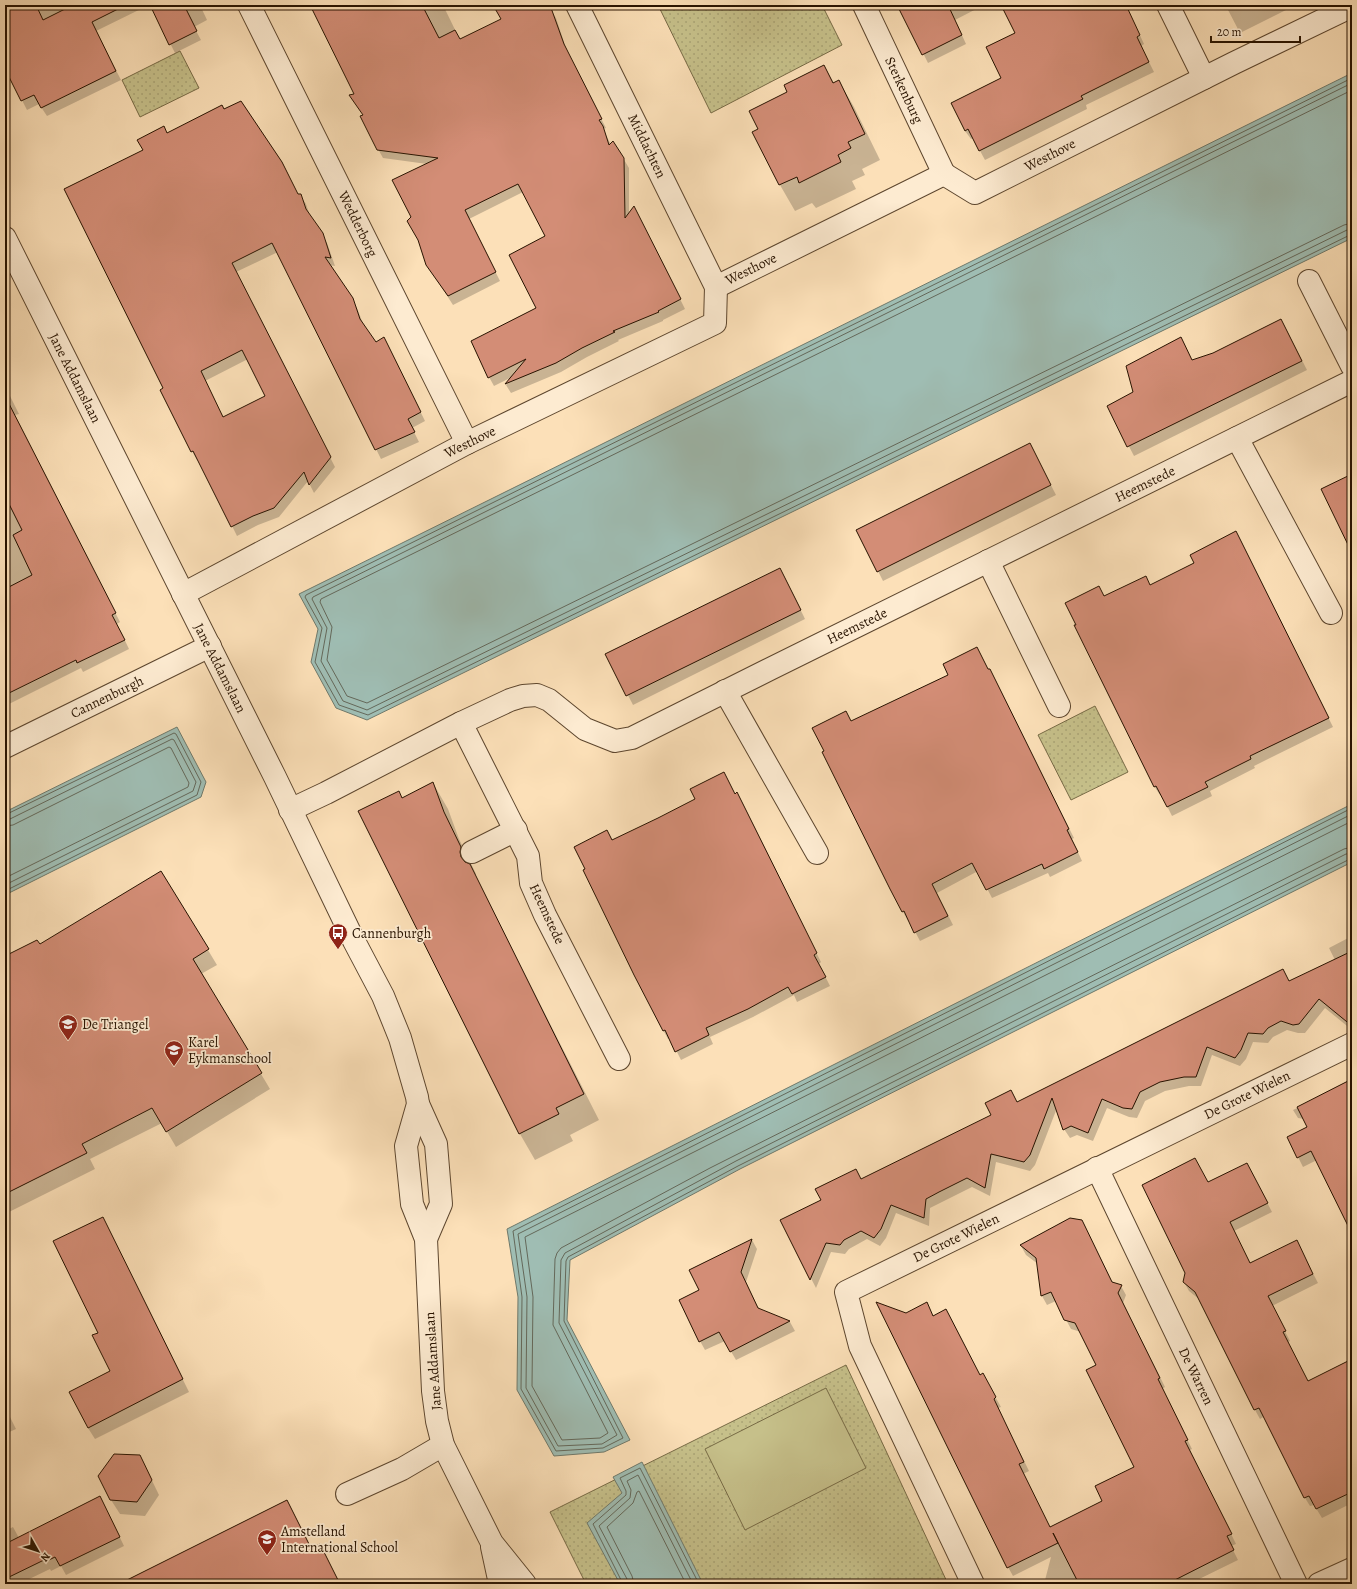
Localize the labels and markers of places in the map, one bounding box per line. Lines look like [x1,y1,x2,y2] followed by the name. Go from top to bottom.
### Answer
[327,922,349,950] bus stop icon: Cannenburgh
[352,924,432,943] place label: Cannenburgh
[57,1013,79,1041] school or university icon: De Triangel
[82,1015,149,1034] place label: De Triangel
[188,1033,272,1068] place label: Karel Eykmanschool
[163,1039,185,1067] school or university icon: Karel Eykmanschool
[280,1522,398,1557] place label: Amstelland International School
[256,1528,278,1556] school or university icon: Amstelland International School

